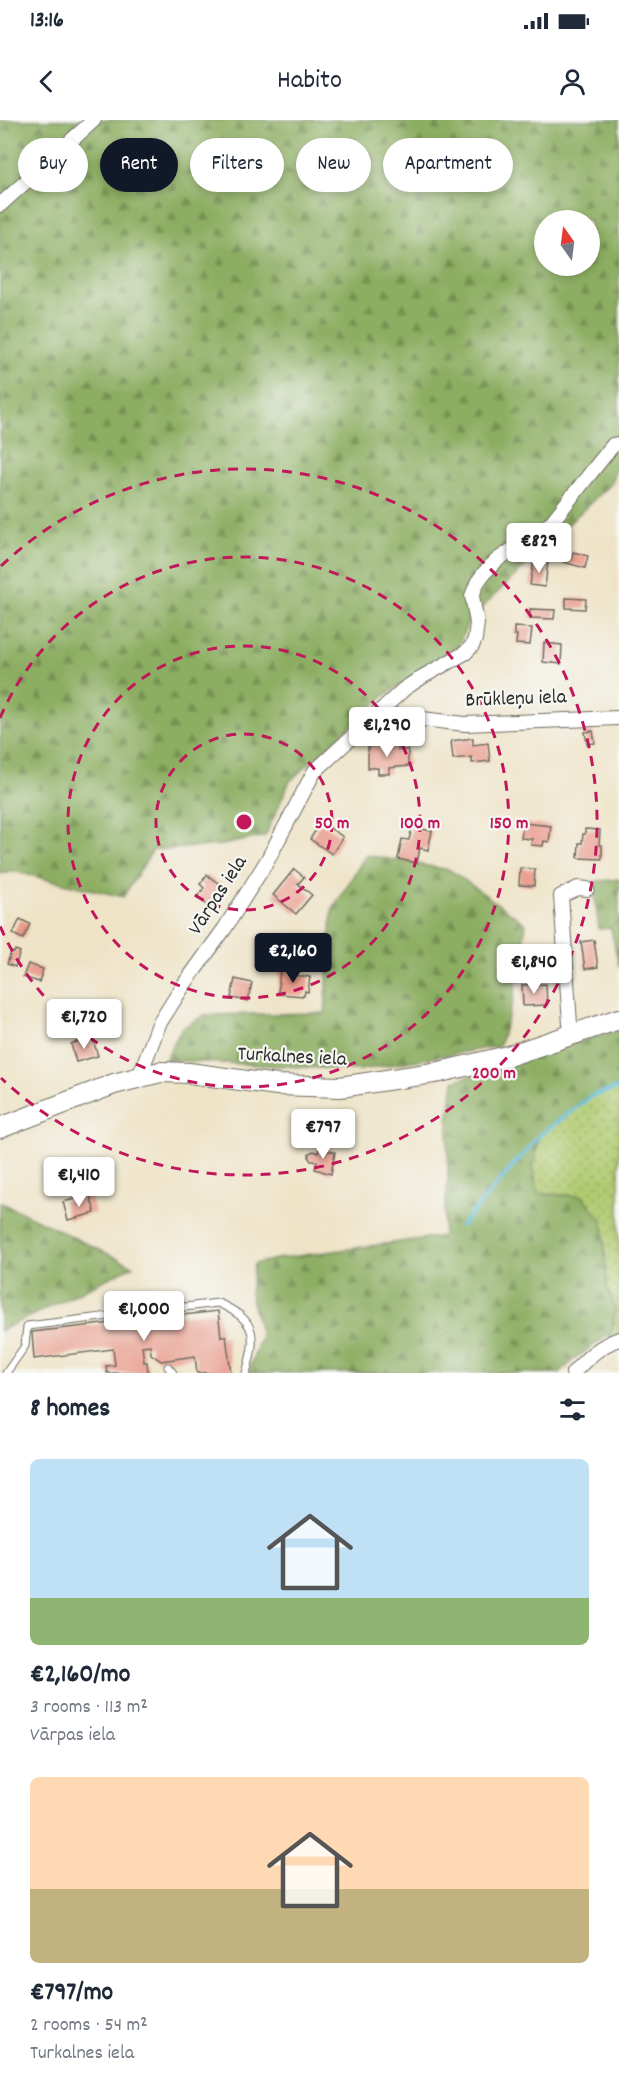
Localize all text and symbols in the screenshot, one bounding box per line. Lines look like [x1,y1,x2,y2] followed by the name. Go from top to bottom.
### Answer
[30,6,64,37] text: 13:16
[277,62,342,101] text: Habito
[30,65,63,98] icon: back
[556,65,589,98] icon: person
[18,138,88,192] chip: Buy
[100,138,178,192] chip: Rent
[190,138,284,192] chip: Filters
[296,138,371,192] chip: New
[383,138,513,192] chip: Apartment
[534,210,600,276] north arrow
[534,210,600,276] map controls
[503,523,575,574] pin: €829
[520,528,558,556] text: €829
[465,683,568,717] street label: Brūkleņu iela
[338,707,436,758] pin: €1,290
[363,712,411,740] text: €1,290
[234,812,254,832] centre of rings
[315,812,349,837] text: 50 m
[400,812,440,837] text: 100 m
[490,812,528,837] text: 150 m
[182,849,257,942] street label: Vārpas iela
[244,933,342,984] pin: €2,160
[269,938,317,966] text: €2,160
[485,944,583,995] pin: €1,840
[511,949,557,977] text: €1,840
[35,999,133,1050] pin: €1,720
[61,1004,107,1032] text: €1,720
[237,1040,348,1076] street label: Turkalnes iela
[472,1062,516,1087] text: 200 m
[287,1109,359,1160] pin: €797
[305,1114,341,1142] text: €797
[30,1157,128,1208] pin: €1,410
[58,1162,100,1190] text: €1,410
[95,1291,193,1342] pin: €1,000
[118,1296,170,1324] text: €1,000
[30,1391,110,1428] text: 8 homes
[556,1393,589,1426] icon: filters
[256,1498,364,1606] icon: home
[30,1657,130,1694] text: €2,160/mo
[30,1694,148,1722] text: 3 rooms · 113 m²
[30,1722,115,1750] text: Vārpas iela
[256,1816,364,1924] icon: home
[30,1975,113,2012] text: €797/mo
[30,2012,148,2040] text: 2 rooms · 54 m²
[30,2040,134,2068] text: Turkalnes iela

